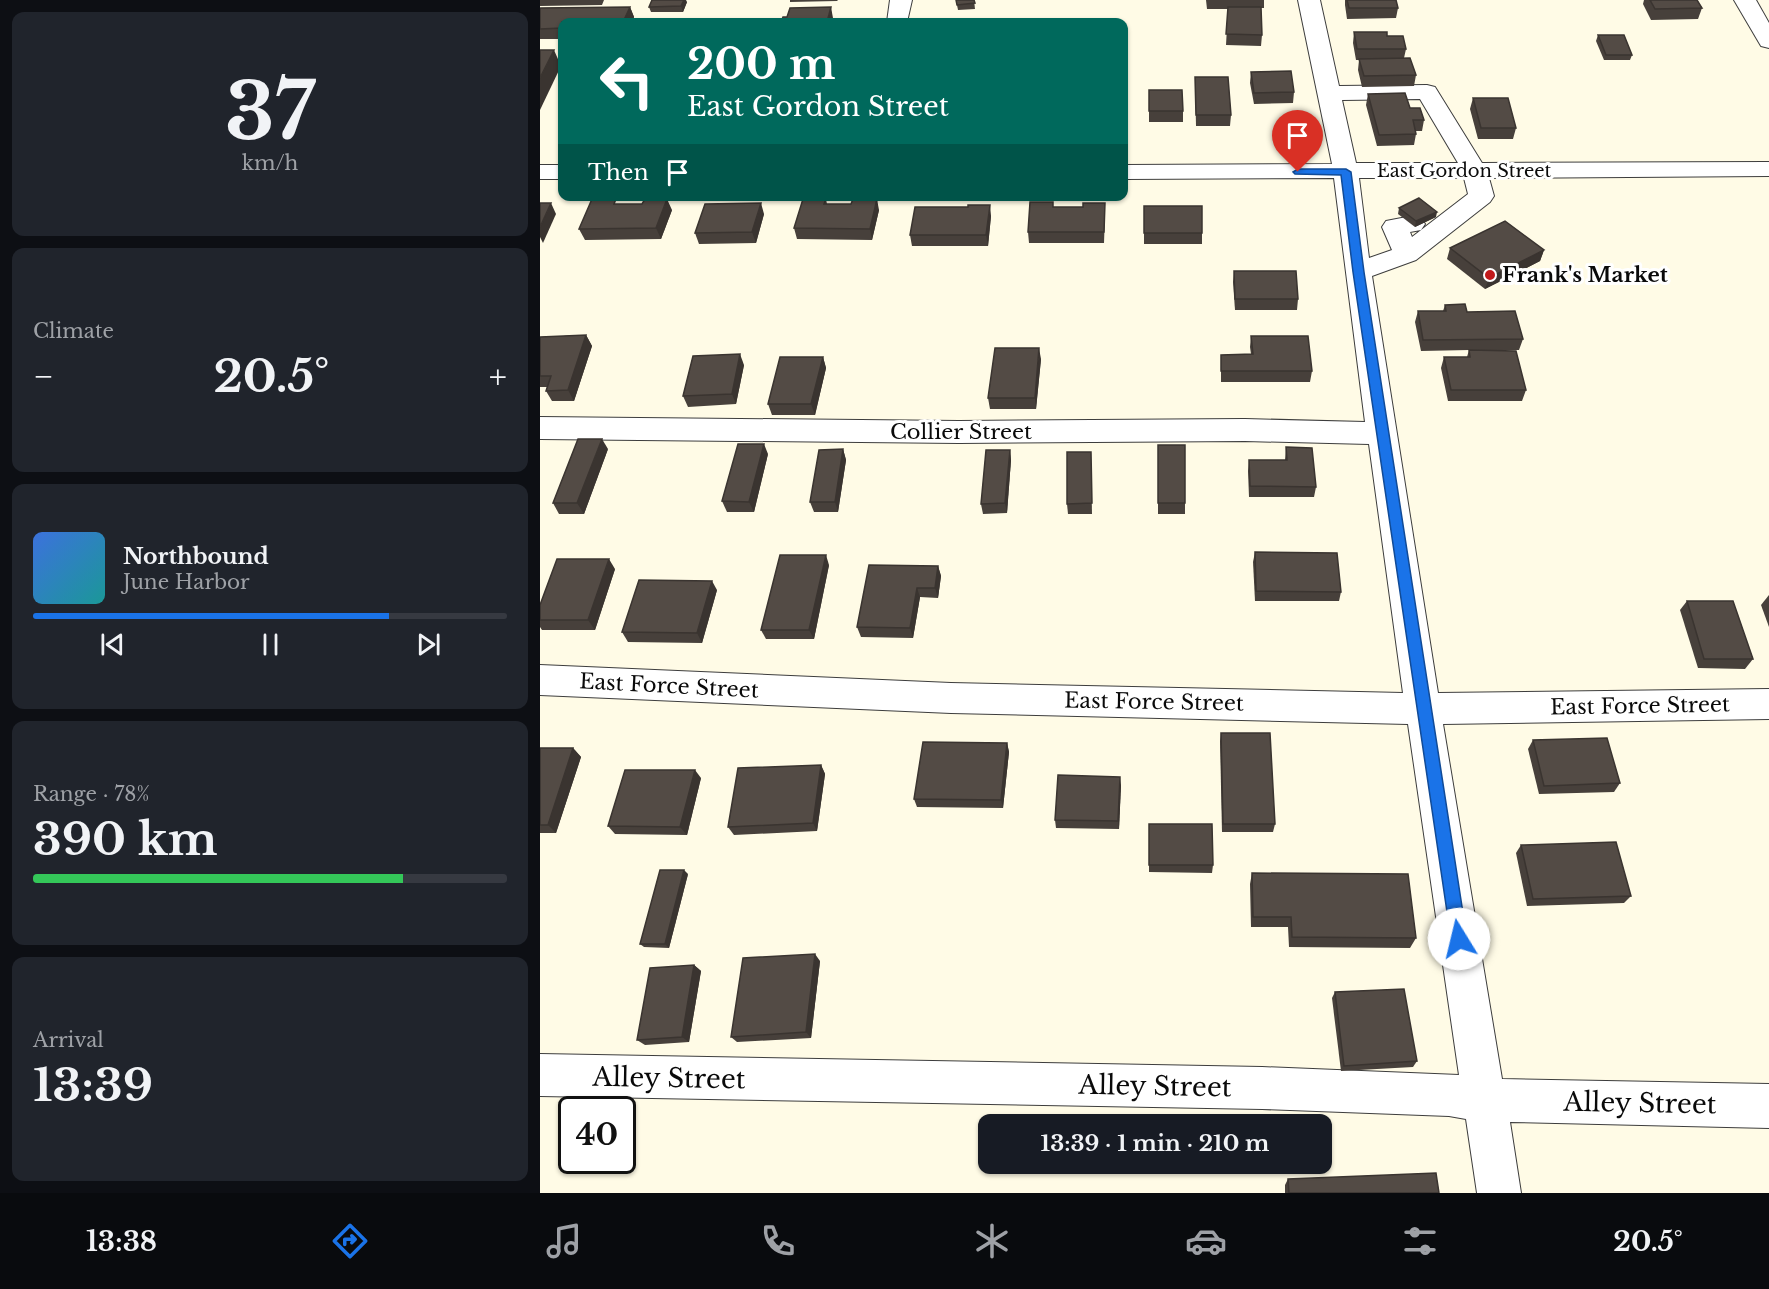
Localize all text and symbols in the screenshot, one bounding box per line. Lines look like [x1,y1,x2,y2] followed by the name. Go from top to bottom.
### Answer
[687,38,835,90] text: 200 m
[588,42,666,120] icon: left
[225,63,315,160] text: 37
[687,90,949,123] text: East Gordon Street
[1272,110,1323,172] pin
[1281,119,1314,152] icon: arrive
[242,151,298,175] text: km/h
[661,156,694,189] icon: arrive
[588,159,649,186] text: Then
[1377,160,1552,182] street label: East Gordon Street
[1502,262,1668,288] place label: Frank's Market
[1483,268,1497,282] marker: Frank's Market
[33,319,114,343] text: Climate
[213,348,329,404] text: 20.5°
[33,356,54,397] text: −
[489,356,507,397] text: +
[890,419,1032,445] street label: Collier Street
[123,543,269,570] text: Northbound
[123,570,250,594] text: June Harbor
[96,628,129,661] icon: previous
[254,628,287,661] icon: pause
[412,628,445,661] icon: next
[579,668,759,704] street label: East Force Street
[1064,687,1244,717] street label: East Force Street
[1550,691,1730,721] street label: East Force Street
[33,782,150,806] text: Range · 78%
[33,811,218,867] text: 390 km
[1427,907,1491,971] position arrow
[33,1028,104,1052] text: Arrival
[33,1057,153,1113] text: 13:39
[591,1061,746,1095] street label: Alley Street
[1077,1069,1232,1103] street label: Alley Street
[1562,1086,1717,1120] street label: Alley Street
[558,1096,636,1174] speed limit sign: 40
[1041,1130,1269,1157] text: 13:39 · 1 min · 210 m
[329,1220,371,1262] icon: directions
[543,1220,585,1262] icon: music
[757,1220,799,1262] icon: phone
[971,1220,1013,1262] icon: climate
[1185,1220,1227,1262] icon: car
[1399,1220,1441,1262] icon: filters
[86,1225,157,1258] text: 13:38
[1613,1225,1683,1258] text: 20.5°

